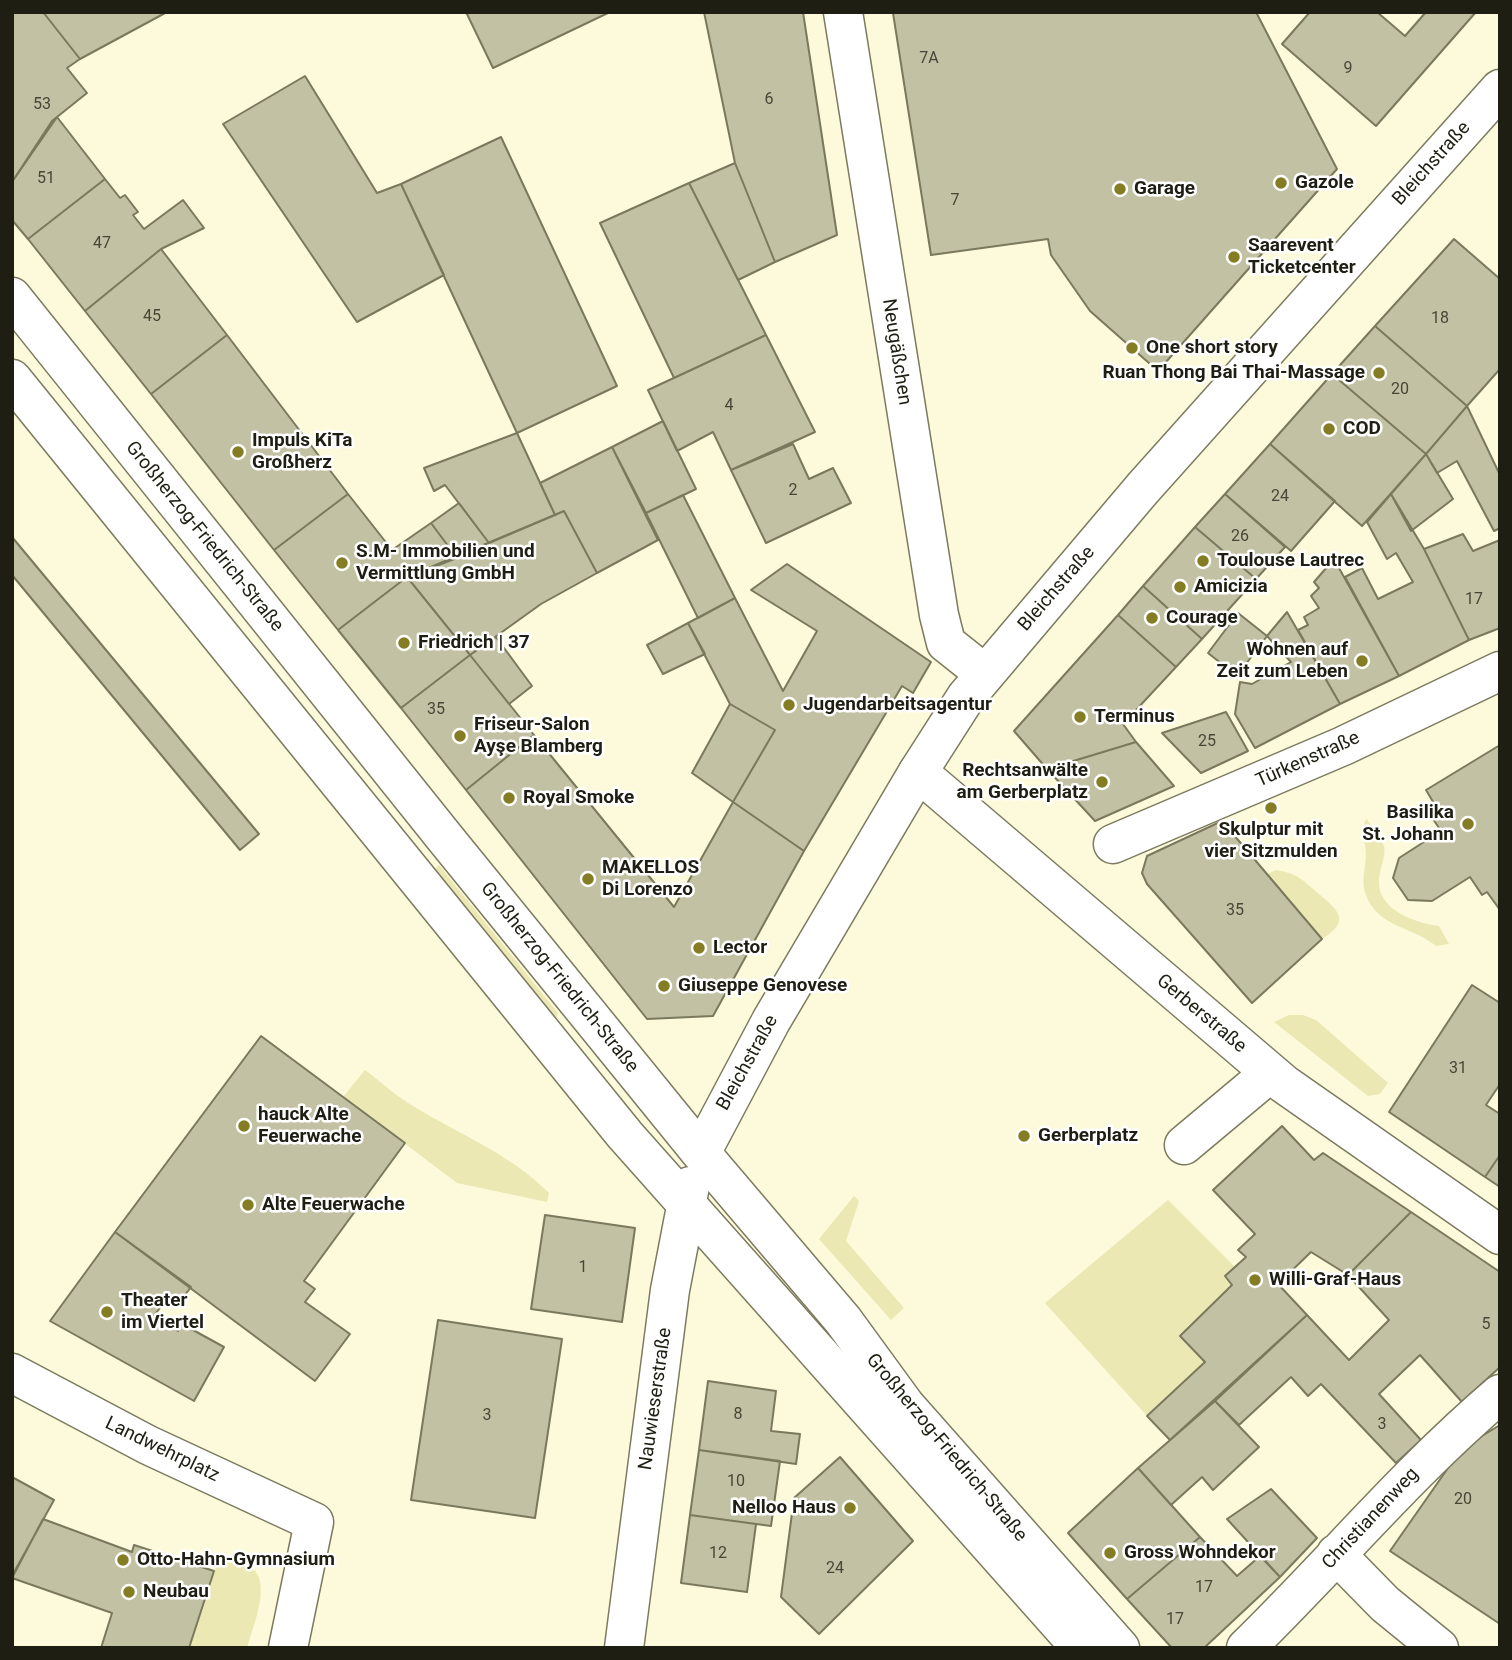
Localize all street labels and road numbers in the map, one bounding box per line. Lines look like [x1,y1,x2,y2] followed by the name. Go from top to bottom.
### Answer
[1388,117,1476,211] street label: Bleichstraße
[876,297,916,407] street label: Neugäßchen
[120,437,288,637] street label: Großherzog-Friedrich-Straße
[1014,542,1100,636] street label: Bleichstraße
[1253,727,1363,793] street label: Türkenstraße
[475,878,643,1078] street label: Großherzog-Friedrich-Straße
[1151,970,1251,1058] street label: Gerberstraße
[712,1011,784,1115] street label: Bleichstraße
[635,1326,677,1472] street label: Nauwieserstraße
[861,1349,1031,1547] street label: Großherzog-Friedrich-Straße
[101,1413,223,1487] street label: Landwehrplatz
[1318,1463,1424,1575] street label: Christianenweg

